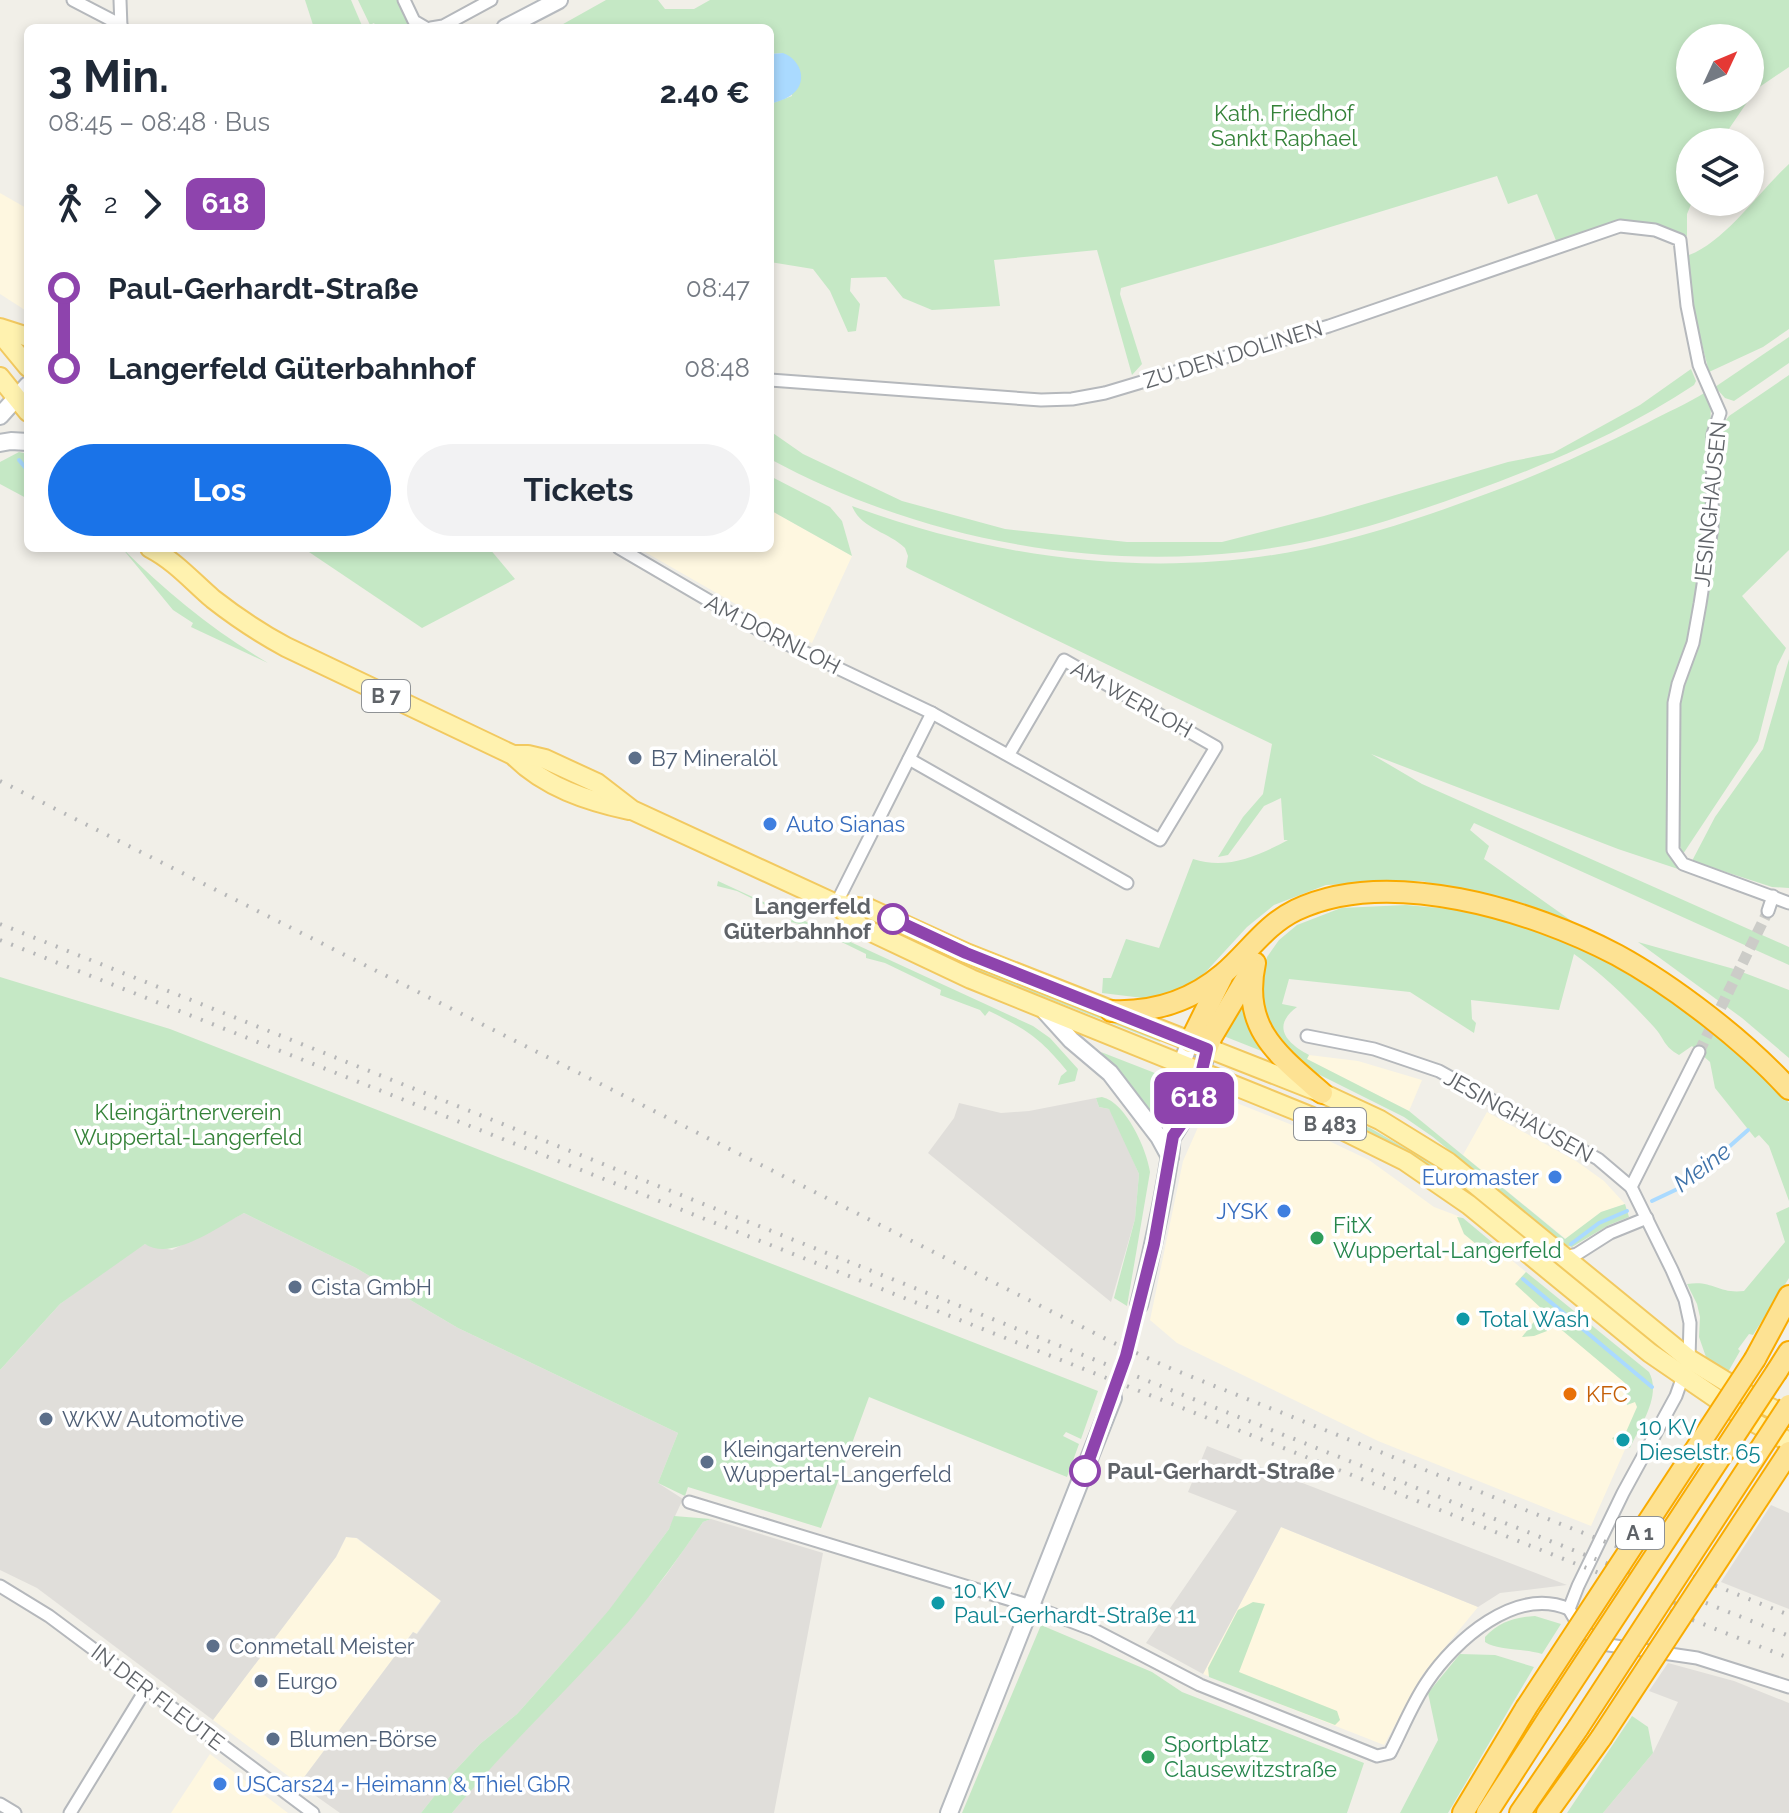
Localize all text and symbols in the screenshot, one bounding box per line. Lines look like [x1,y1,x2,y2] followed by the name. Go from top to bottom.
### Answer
[1676,24,1764,112] north arrow
[1676,24,1764,216] map controls
[48,51,169,102] text: 3 Min.
[660,75,750,110] text: 2.40 €
[1211,100,1357,151] park label: Kath. Friedhof Sankt Raphael
[48,107,270,137] text: 08:45 – 08:48 · Bus
[1676,128,1764,216] button: layers
[48,182,92,226] icon: walk
[130,182,174,226] icon: forward
[202,187,249,220] text: 618
[104,189,118,219] text: 2
[108,271,419,306] text: Paul-Gerhardt-Straße
[686,273,750,303] text: 08:47
[1140,314,1326,394] street label: ZU DEN DOLINEN
[108,351,475,386] text: Langerfeld Güterbahnhof
[684,353,750,383] text: 08:48
[1688,420,1732,588] street label: JESINGHAUSEN
[48,444,391,536] button: Los
[407,444,750,536] button: Tickets
[701,589,845,679] street label: AM DORNLOH
[1067,655,1197,743] street label: AM WERLOH
[362,680,410,712] road number: B 7
[651,745,778,771] place label: B7 Mineralöl
[626,749,644,767] marker: B7 Mineralöl
[786,811,905,837] place label: Auto Sianas
[761,815,779,833] marker: Auto Sianas
[724,893,872,944] place label: Langerfeld Güterbahnhof
[878,904,908,934] marker: Langerfeld Güterbahnhof
[1440,1064,1598,1168] street label: JESINGHAUSEN
[1148,1072,1240,1124] line badge: 618
[1170,1081,1218,1114] text: 618
[74,1099,302,1150] park label: Kleingärtnerverein Wuppertal-Langerfeld
[1294,1108,1366,1140] road number: B 483
[1668,1136,1736,1198] water label: Meine
[1422,1164,1539,1190] place label: Euromaster
[1546,1168,1564,1186] marker: Euromaster
[1216,1198,1269,1224] place label: JYSK
[1275,1202,1293,1220] marker: JYSK
[1333,1212,1562,1263] place label: FitX Wuppertal-Langerfeld
[1308,1229,1326,1247] marker: FitX Wuppertal-Langerfeld
[311,1274,432,1300] place label: Cista GmbH
[286,1278,304,1296] marker: Cista GmbH
[1479,1306,1590,1332] place label: Total Wash
[1454,1310,1472,1328] marker: Total Wash
[1586,1381,1628,1407] place label: KFC
[1561,1385,1579,1403] marker: KFC
[62,1406,244,1432] place label: WKW Automotive
[37,1410,55,1428] marker: WKW Automotive
[1639,1414,1761,1465] place label: 10 KV Dieselstr. 65
[1614,1431,1632,1449] marker: 10 KV Dieselstr. 65
[723,1436,952,1487] place label: Kleingartenverein Wuppertal-Langerfeld
[698,1453,716,1471] marker: Kleingartenverein Wuppertal-Langerfeld
[1070,1456,1100,1486] marker: Paul-Gerhardt-Straße
[1107,1458,1335,1484] place label: Paul-Gerhardt-Straße
[1616,1517,1664,1549] road number: A 1
[954,1577,1196,1628] place label: 10 KV Paul-Gerhardt-Straße 11
[929,1594,947,1612] marker: 10 KV Paul-Gerhardt-Straße 11
[229,1633,415,1659] place label: Conmetall Meister
[204,1637,222,1655] marker: Conmetall Meister
[86,1639,230,1755] street label: IN DER FLEUTE
[277,1668,337,1694] place label: Eurgo
[252,1672,270,1690] marker: Eurgo
[289,1726,437,1752] place label: Blumen-Börse
[264,1730,282,1748] marker: Blumen-Börse
[1164,1731,1337,1782] place label: Sportplatz Clausewitzstraße
[1139,1748,1157,1766] marker: Sportplatz Clausewitzstraße
[236,1771,571,1797] place label: USCars24 - Heimann & Thiel GbR
[211,1775,229,1793] marker: USCars24 - Heimann & Thiel GbR

